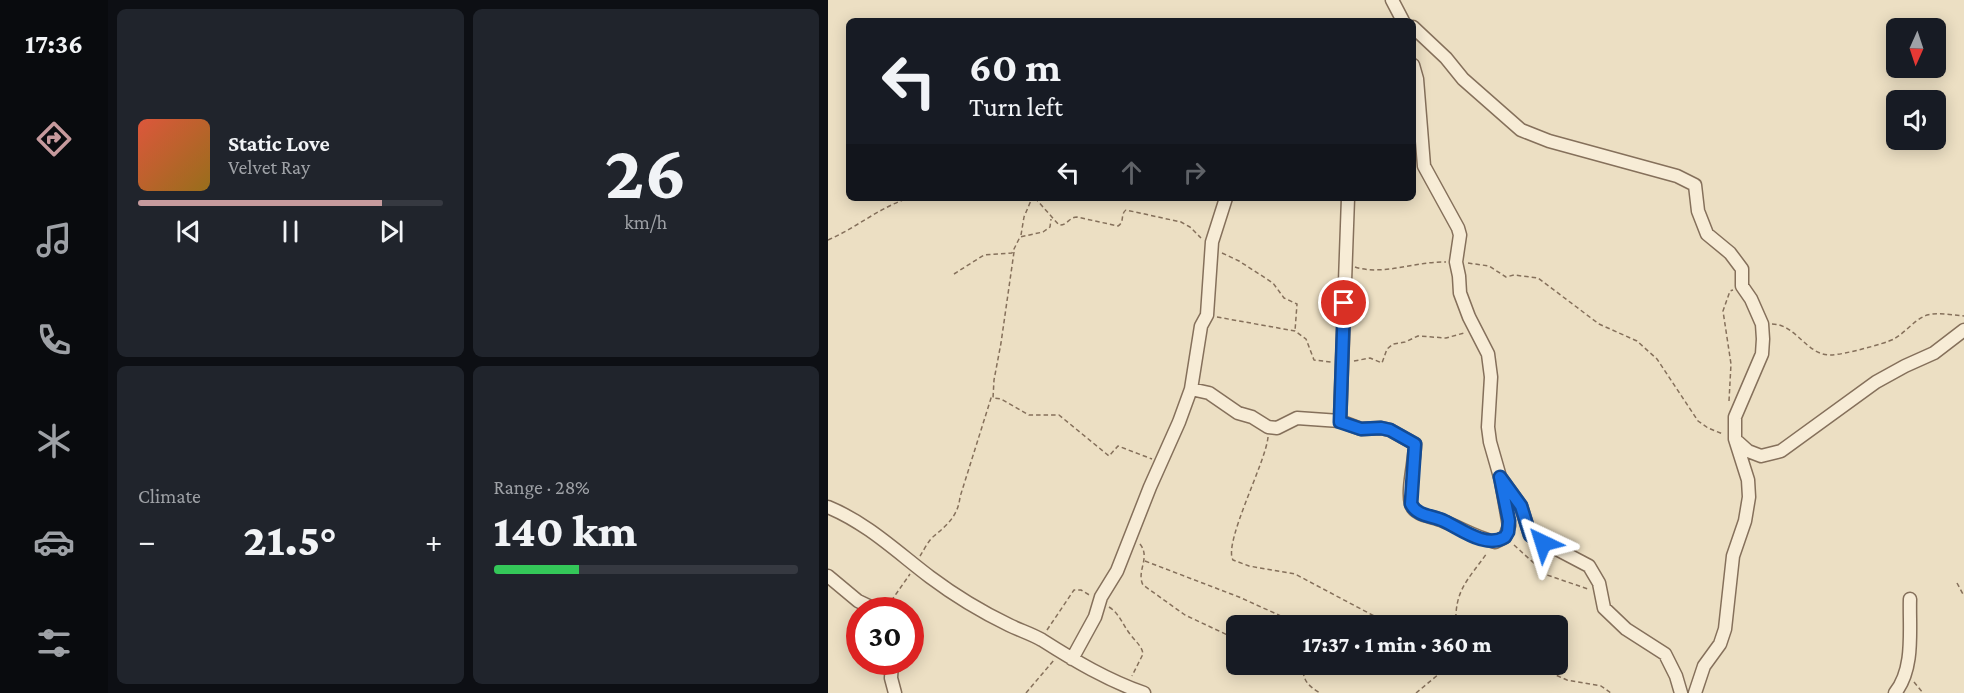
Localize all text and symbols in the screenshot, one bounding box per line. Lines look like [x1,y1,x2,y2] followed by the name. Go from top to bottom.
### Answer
[1886,18,1946,78] north arrow
[1886,18,1946,150] map controls
[25,29,83,59] text: 17:36
[870,42,948,120] icon: left
[969,43,1061,90] text: 60 m
[1886,90,1946,150] button: sound
[969,92,1063,122] text: Turn left
[33,118,75,160] icon: directions
[605,128,687,215] text: 26
[228,131,330,156] text: Static Love
[228,156,310,178] text: Velvet Ray
[1052,156,1085,189] icon: left
[1115,156,1148,189] icon: ahead
[1178,156,1211,189] icon: right
[624,211,667,233] text: km/h
[172,215,205,248] icon: previous
[274,215,307,248] icon: pause
[375,215,408,248] icon: next
[33,219,75,261] icon: music
[1318,277,1369,328] pin
[1327,286,1360,319] icon: arrive
[33,319,75,361] icon: phone
[33,420,75,462] icon: climate
[494,476,590,498] text: Range · 28%
[138,485,201,507] text: Climate
[494,506,637,556] text: 140 km
[1511,511,1575,575] position arrow
[243,515,337,565] text: 21.5°
[33,521,75,563] icon: car
[138,522,155,559] text: −
[425,522,443,559] text: +
[846,597,924,675] speed limit sign: 30
[33,622,75,664] icon: filters
[1302,632,1492,657] text: 17:37 · 1 min · 360 m

